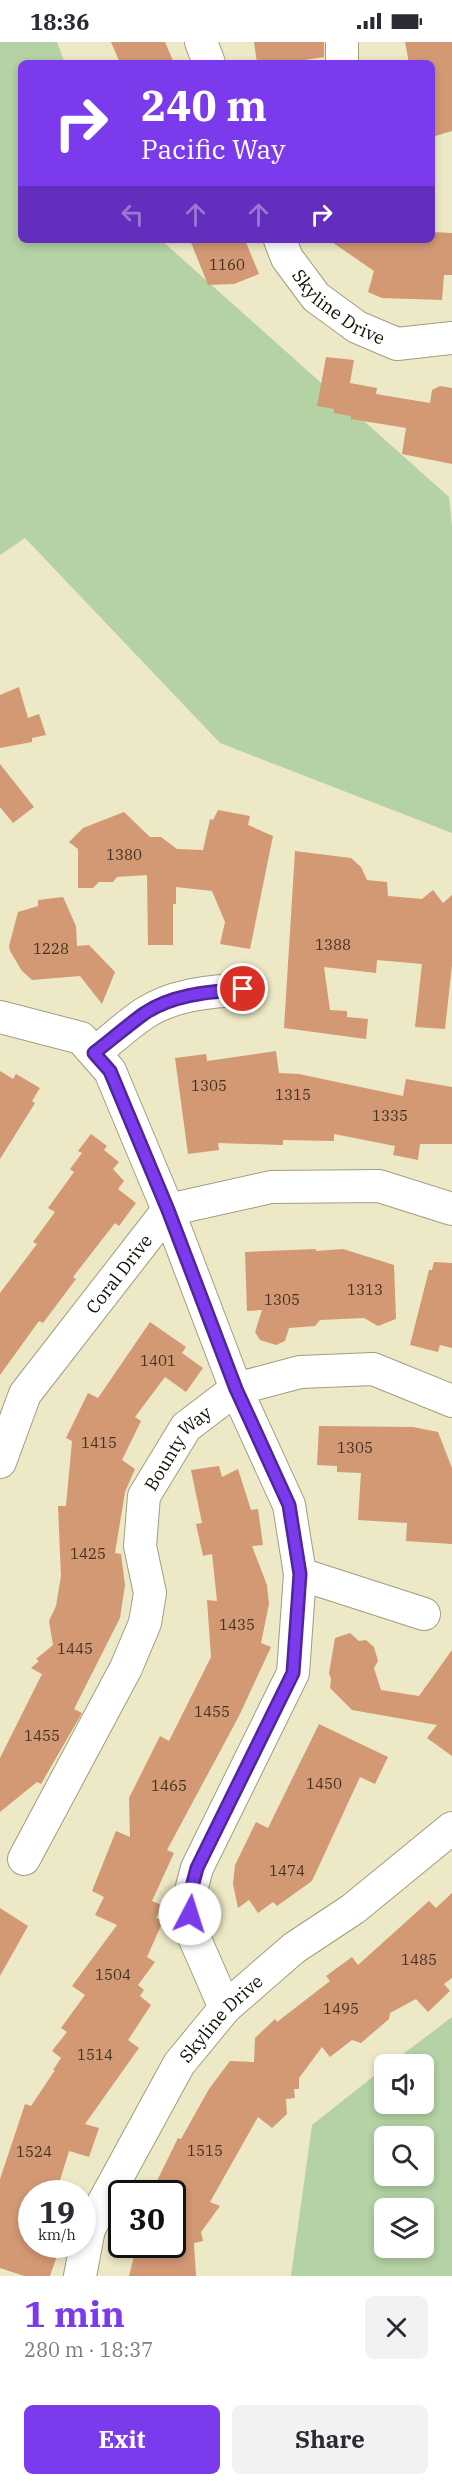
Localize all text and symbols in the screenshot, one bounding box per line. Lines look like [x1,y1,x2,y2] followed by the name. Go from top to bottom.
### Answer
[30,7,89,36] text: 18:36
[141,78,267,133] text: 240 m
[42,84,120,162] icon: right
[141,131,285,166] text: Pacific Way
[116,198,149,231] icon: left
[179,198,212,231] icon: ahead
[242,198,275,231] icon: ahead
[305,198,338,231] icon: right
[209,255,245,274] house number: 1160
[288,264,389,349] street label: Skyline Drive
[106,845,142,864] house number: 1380
[315,935,351,954] house number: 1388
[33,939,69,958] house number: 1228
[217,963,268,1014] pin
[226,972,259,1005] icon: arrive
[191,1076,227,1095] house number: 1305
[275,1085,311,1104] house number: 1315
[372,1106,408,1125] house number: 1335
[81,1229,157,1318] street label: Coral Drive
[347,1280,383,1299] house number: 1313
[264,1290,300,1309] house number: 1305
[140,1351,176,1370] house number: 1401
[139,1400,216,1495] street label: Bounty Way
[81,1433,117,1452] house number: 1415
[337,1438,373,1457] house number: 1305
[70,1544,106,1563] house number: 1425
[219,1615,255,1634] house number: 1435
[57,1639,93,1658] house number: 1445
[194,1702,230,1721] house number: 1455
[24,1726,60,1745] house number: 1455
[306,1774,342,1793] house number: 1450
[151,1776,187,1795] house number: 1465
[269,1861,305,1880] house number: 1474
[158,1882,222,1946] position arrow
[401,1950,437,1969] house number: 1485
[95,1965,131,1984] house number: 1504
[174,1969,267,2067] street label: Skyline Drive
[323,1999,359,2018] house number: 1495
[77,2045,113,2064] house number: 1514
[374,2054,434,2258] map controls
[374,2054,434,2114] button: sound
[374,2126,434,2186] button: search
[187,2141,223,2160] house number: 1515
[16,2142,52,2161] house number: 1524
[108,2180,186,2258] speed limit sign: 30
[39,2192,75,2231] text: 19
[374,2198,434,2258] button: layers
[38,2225,76,2244] text: km/h
[24,2290,125,2337] text: 1 min
[365,2296,428,2359] button: close
[24,2336,153,2363] text: 280 m · 18:37
[24,2405,220,2474] button: Exit
[232,2405,428,2474] button: Share

